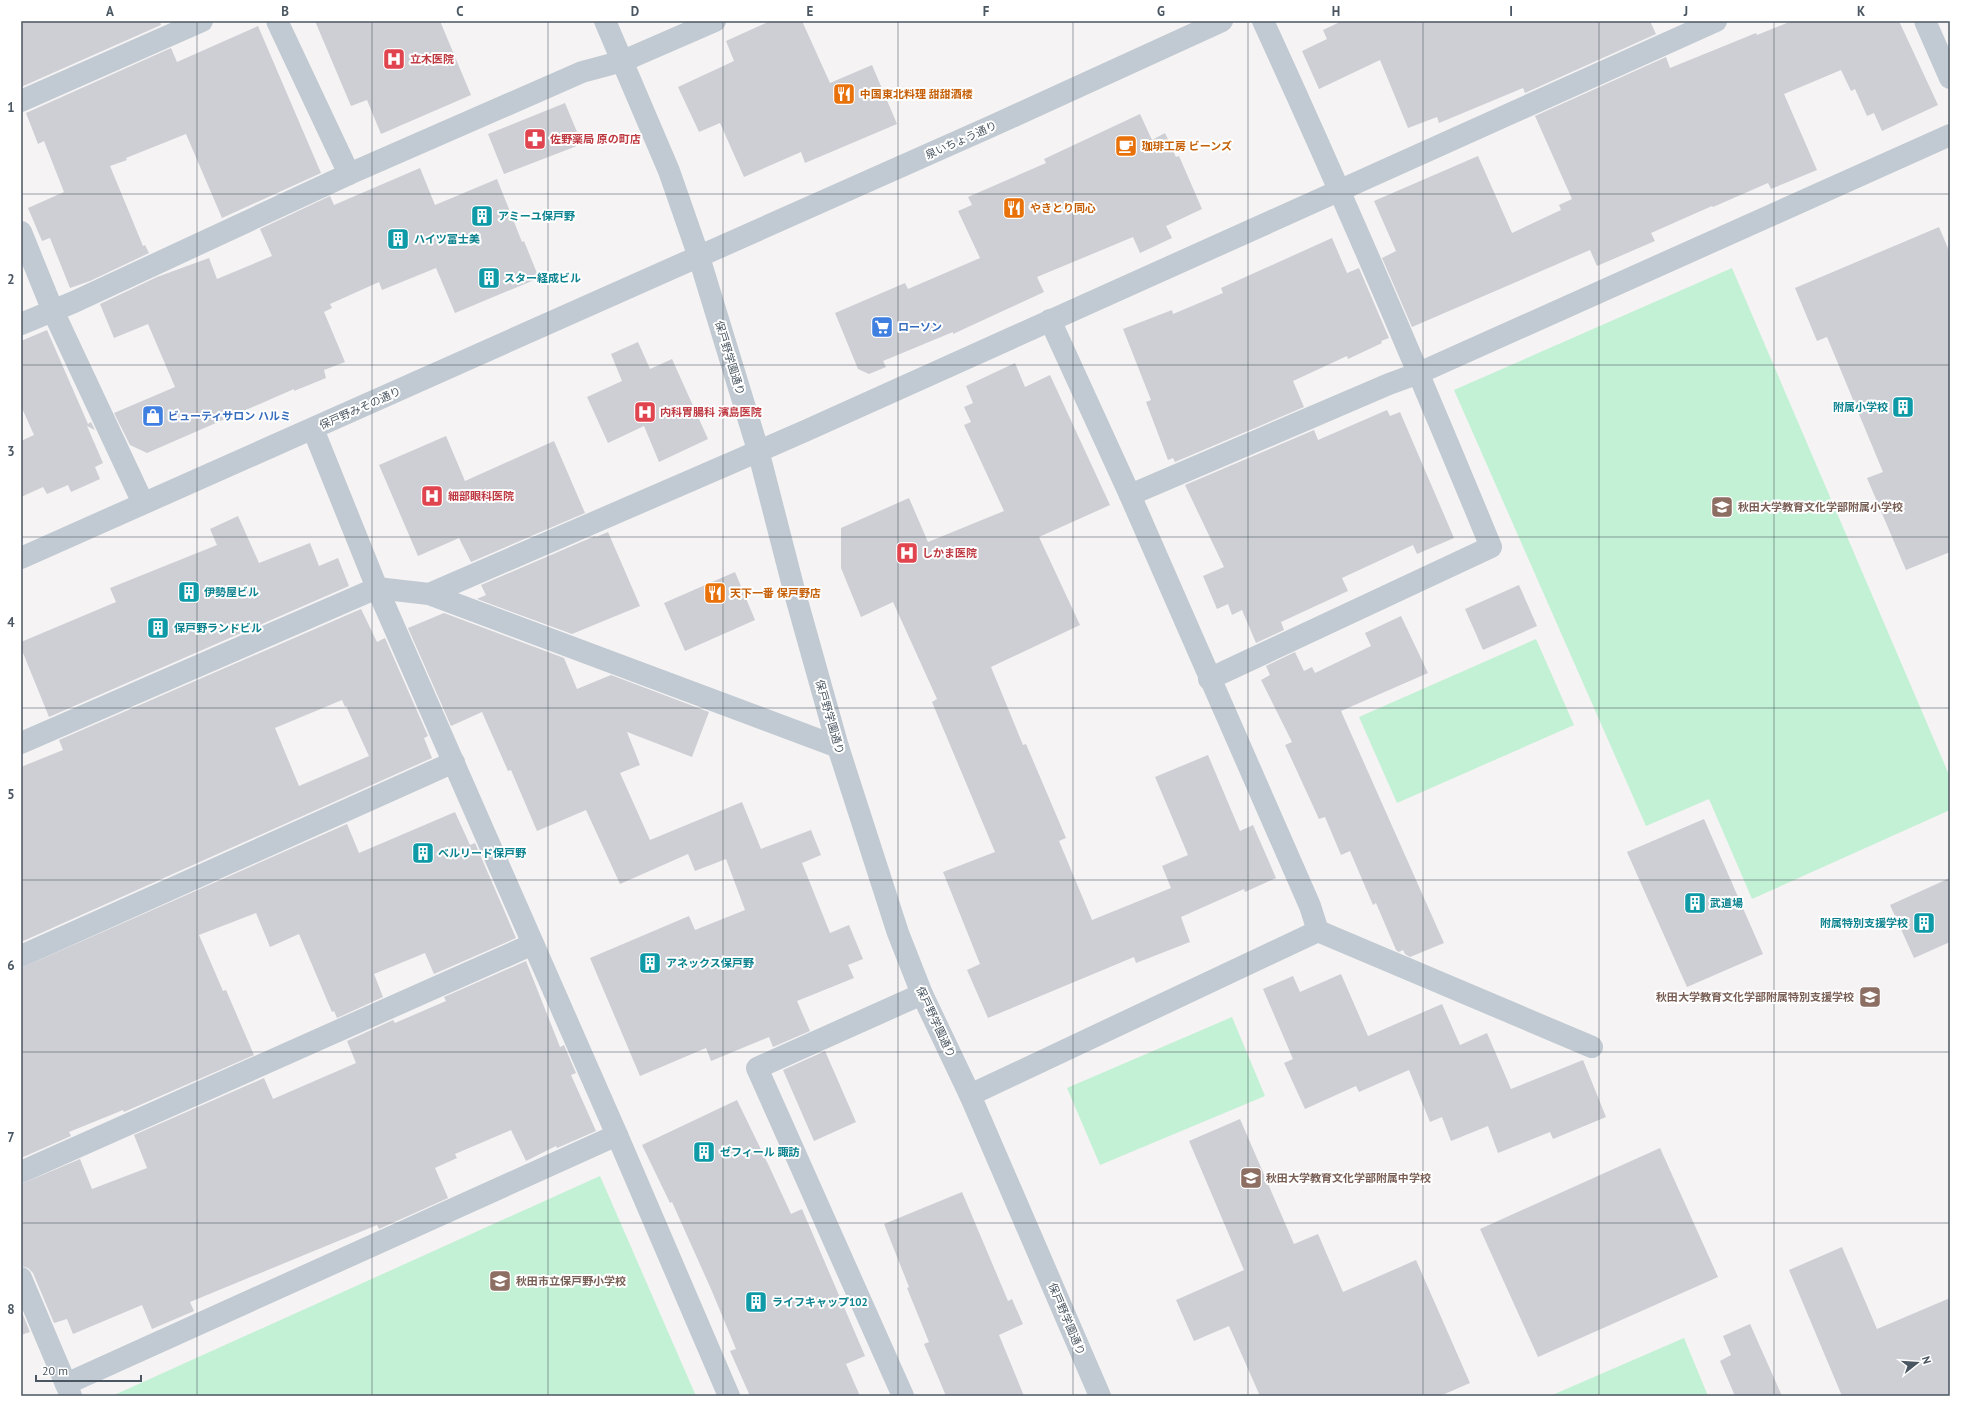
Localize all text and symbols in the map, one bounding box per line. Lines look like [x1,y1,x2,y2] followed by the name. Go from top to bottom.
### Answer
[106,3,114,20] text: A
[281,3,289,20] text: B
[456,3,464,20] text: C
[631,3,639,20] text: D
[807,3,814,20] text: E
[983,3,990,20] text: F
[1157,3,1165,20] text: G
[1332,3,1340,20] text: H
[1509,3,1513,20] text: I
[1683,3,1688,20] text: J
[1857,3,1865,20] text: K
[381,46,407,72] hospital icon: 立木医院
[410,52,454,66] place label: 立木医院
[831,81,857,107] restaurant icon: 中国東北料理 甜甜酒楼
[860,87,973,101] place label: 中国東北料理 甜甜酒楼
[7,99,15,116] text: 1
[923,118,999,162] street label: 泉いちょう通り
[522,126,548,152] pharmacy icon: 佐野薬局 原の町店
[550,132,641,146] place label: 佐野薬局 原の町店
[1113,133,1139,159] cafe icon: 珈琲工房 ビーンズ
[1142,139,1232,153] place label: 珈琲工房 ビーンズ
[1001,195,1027,221] restaurant icon: やきとり同心
[1030,201,1096,215] place label: やきとり同心
[469,203,495,229] building icon: アミーユ保戸野
[498,209,576,223] place label: アミーユ保戸野
[385,226,411,252] building icon: ハイツ富士美
[414,232,480,246] place label: ハイツ富士美
[476,265,502,291] building icon: スター経成ビル
[7,271,15,288] text: 2
[504,271,581,285] place label: スター経成ビル
[869,314,895,340] supermarket icon: ローソン
[712,319,748,397] street label: 保戸野学園通り
[898,320,942,334] place label: ローソン
[317,384,403,432] street label: 保戸野みその通り
[1890,394,1916,420] building icon: 附属小学校
[632,399,658,425] hospital icon: 内科胃腸科 濱島医院
[1833,400,1888,414] place label: 附属小学校
[140,403,166,429] shop icon: ビューティサロン ハルミ
[660,405,762,419] place label: 内科胃腸科 濱島医院
[168,409,291,423] place label: ビューティサロン ハルミ
[7,443,15,460] text: 3
[419,483,445,509] hospital icon: 細部眼科医院
[448,489,514,503] place label: 細部眼科医院
[1709,494,1735,520] school or university icon: 秋田大学教育文化学部附属小学校
[1738,500,1903,514] place label: 秋田大学教育文化学部附属小学校
[894,540,920,566] hospital icon: しかま医院
[922,546,977,560] place label: しかま医院
[176,579,202,605] building icon: 伊勢屋ビル
[702,580,728,606] restaurant icon: 天下一番 保戸野店
[204,585,259,599] place label: 伊勢屋ビル
[730,586,821,600] place label: 天下一番 保戸野店
[7,614,15,631] text: 4
[145,615,171,641] building icon: 保戸野ランドビル
[174,621,262,635] place label: 保戸野ランドビル
[813,678,847,756] street label: 保戸野学園通り
[7,786,15,803] text: 5
[410,840,436,866] building icon: ベルリード保戸野
[438,846,527,860] place label: ベルリード保戸野
[1682,890,1708,916] building icon: 武道場
[1710,896,1743,910] place label: 武道場
[1911,910,1937,936] building icon: 附属特別支援学校
[1820,916,1908,930] place label: 附属特別支援学校
[637,950,663,976] building icon: アネックス保戸野
[666,956,755,970] place label: アネックス保戸野
[7,957,15,974] text: 6
[913,984,959,1060] street label: 保戸野学園通り
[1857,984,1883,1010] school or university icon: 秋田大学教育文化学部附属特別支援学校
[1656,990,1854,1004] place label: 秋田大学教育文化学部附属特別支援学校
[7,1129,15,1146] text: 7
[691,1139,717,1165] building icon: ゼフィール 諏訪
[720,1145,800,1159] place label: ゼフィール 諏訪
[1238,1165,1264,1191] school or university icon: 秋田大学教育文化学部附属中学校
[1266,1171,1431,1185] place label: 秋田大学教育文化学部附属中学校
[487,1268,513,1294] school or university icon: 秋田市立保戸野小学校
[516,1274,626,1288] place label: 秋田市立保戸野小学校
[1046,1281,1088,1357] street label: 保戸野学園通り
[743,1289,769,1315] building icon: ライフキャップ102
[772,1295,868,1309] place label: ライフキャップ102
[7,1301,15,1318] text: 8
[1897,1343,1937,1383] north arrow
[1919,1355,1934,1366] text: N
[36,1357,141,1383] scale bar
[42,1363,68,1378] text: 20 m

